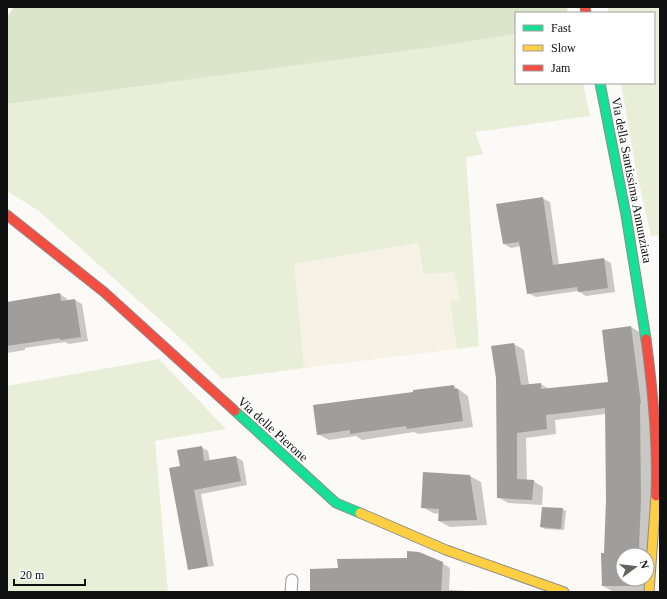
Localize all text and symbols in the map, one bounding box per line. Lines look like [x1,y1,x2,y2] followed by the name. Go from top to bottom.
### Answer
[515,12,655,84] legend
[551,21,572,35] text: Fast
[551,41,576,55] text: Slow
[551,61,571,75] text: Jam
[609,96,655,264] street label: Via della Santissima Annunziata
[235,393,311,465] street label: Via delle Pierone
[615,547,655,587] north arrow
[638,559,651,570] text: N
[14,561,85,587] scale bar
[20,568,45,582] text: 20 m

